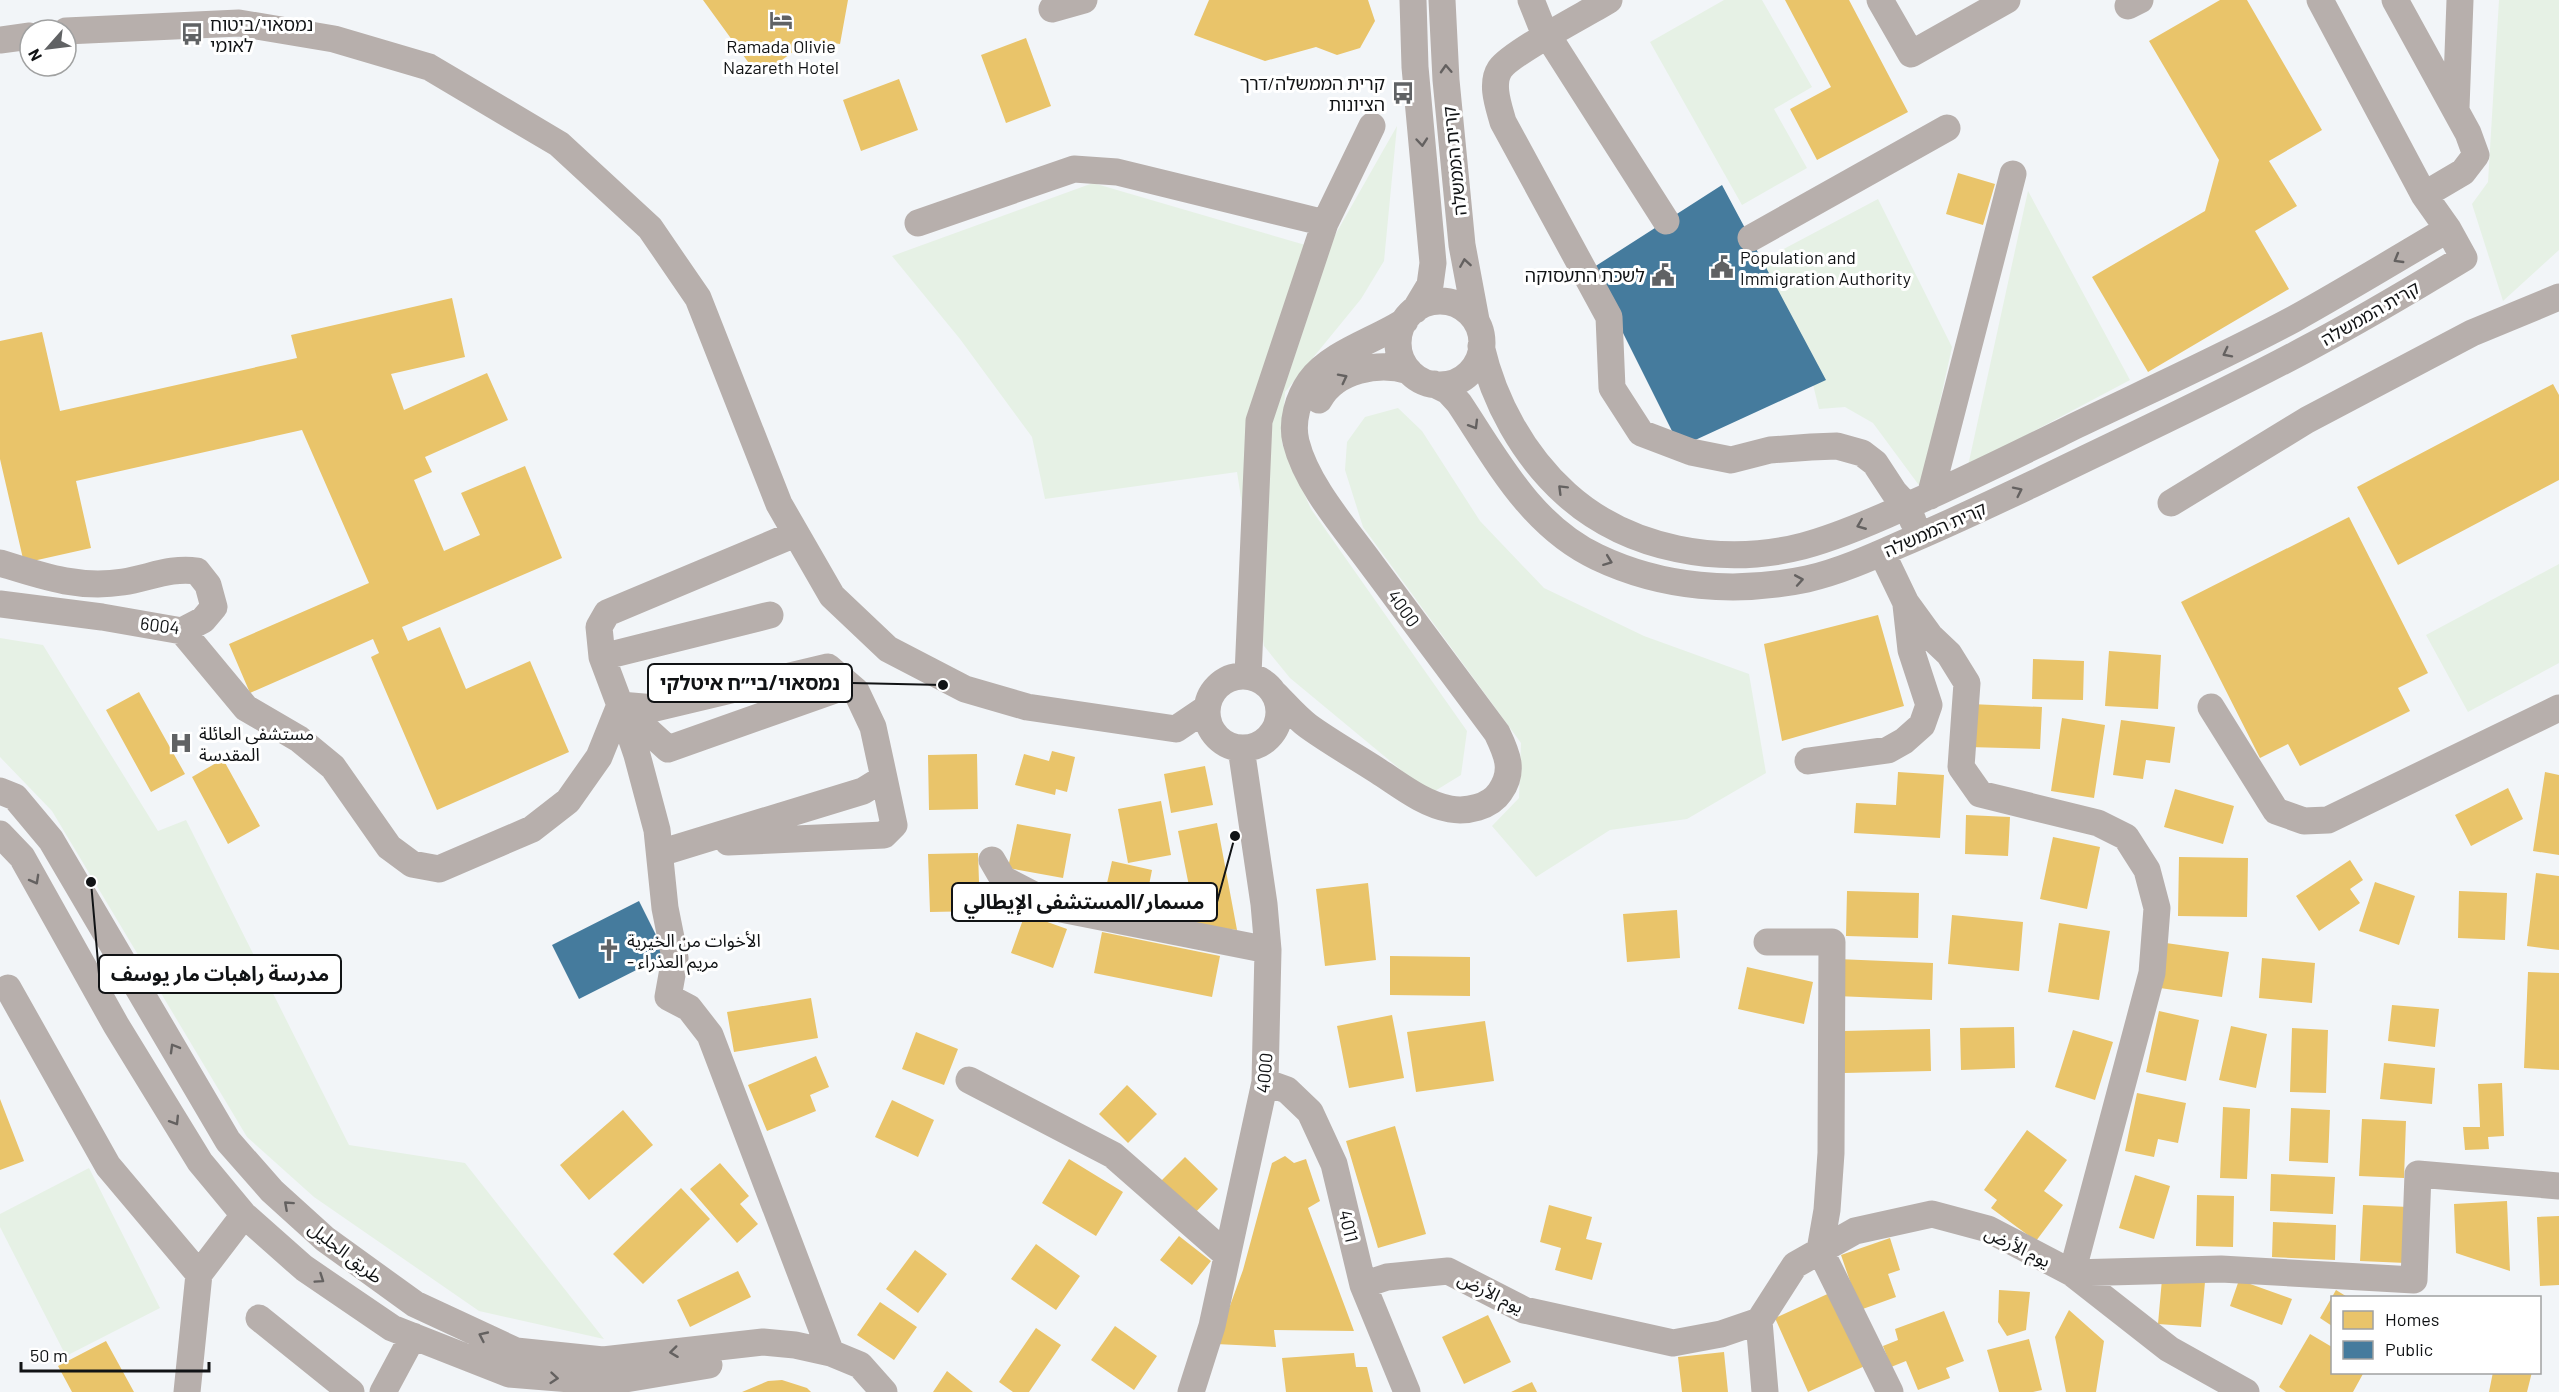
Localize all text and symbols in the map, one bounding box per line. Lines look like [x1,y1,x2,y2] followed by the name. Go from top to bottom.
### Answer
[768,7,794,33] hotel icon: Ramada Olivie Nazareth Hotel
[210,13,313,56] place label: נמסאוי/ביטוח לאומי
[18,18,78,78] north arrow
[179,21,205,47] bus stop icon: נמסאוי/ביטוח לאומי
[723,35,839,78] place label: Ramada Olivie Nazareth Hotel
[23,46,45,64] text: N
[1439,64,1452,73] one-way arrow
[1240,72,1385,115] place label: קרית הממשלה/דרך הציונות
[1390,80,1416,106] bus stop icon: קרית הממשלה/דרך הציונות
[1437,105,1471,217] street label: קרית הממשלה
[1416,138,1429,147] one-way arrow
[1740,246,1911,289] place label: Population and Immigration Authority
[2394,252,2404,263] one-way arrow
[1709,254,1735,280] public building icon: Population and Immigration Authority
[1459,258,1472,268] one-way arrow
[1650,262,1676,288] public building icon: לשכת התעסוקה
[1525,264,1645,286] place label: לשכת התעסוקה
[2317,276,2423,350] street label: קרית הממשלה
[2223,346,2234,357] one-way arrow
[1337,373,1348,385] one-way arrow
[1466,419,1478,429] one-way arrow
[1558,485,1568,496] one-way arrow
[2011,486,2022,498] one-way arrow
[1880,497,1990,561] street label: קרית הממשלה
[1856,518,1867,531] one-way arrow
[1602,554,1613,566] one-way arrow
[1793,574,1803,587] one-way arrow
[1383,585,1425,631] street label: 4000
[139,612,181,638] street label: 6004
[648,664,852,702] callout: נמסאוי/בי״ח איטלקי
[660,670,840,694] text: נמסאוי/בי״ח איטלקי
[199,722,314,765] place label: مستشفى العائلة المقدسة
[168,730,194,756] hospital icon: مستشفى العائلة المقدسة
[28,874,39,884] one-way arrow
[952,883,1217,921] callout: مسمار/المستشفى الإيطالي
[964,889,1204,919] text: مسمار/المستشفى الإيطالي
[627,929,761,975] place label: الأخوات من الخيرية - مريم العذراء
[596,937,622,963] church icon: الأخوات من الخيرية - مريم العذراء
[99,955,341,993] callout: مدرسة راهبات مار يوسف
[111,961,329,986] text: مدرسة راهبات مار يوسف
[170,1044,182,1054] one-way arrow
[1251,1052,1277,1094] street label: 4000
[168,1115,180,1125] one-way arrow
[284,1201,294,1212] one-way arrow
[1335,1208,1363,1244] street label: 4011
[304,1216,387,1289] street label: طريق الجليل
[1980,1221,2055,1275] street label: يوم الأرض
[1453,1267,1528,1321] street label: يوم الأرض
[313,1272,324,1283] one-way arrow
[2331,1296,2541,1374] legend
[2385,1308,2439,1330] text: Homes
[479,1331,490,1343] one-way arrow
[21,1335,208,1373] scale bar
[2385,1338,2433,1360] text: Public
[30,1344,68,1366] text: 50 m
[669,1345,678,1358] one-way arrow
[549,1371,558,1384] one-way arrow

